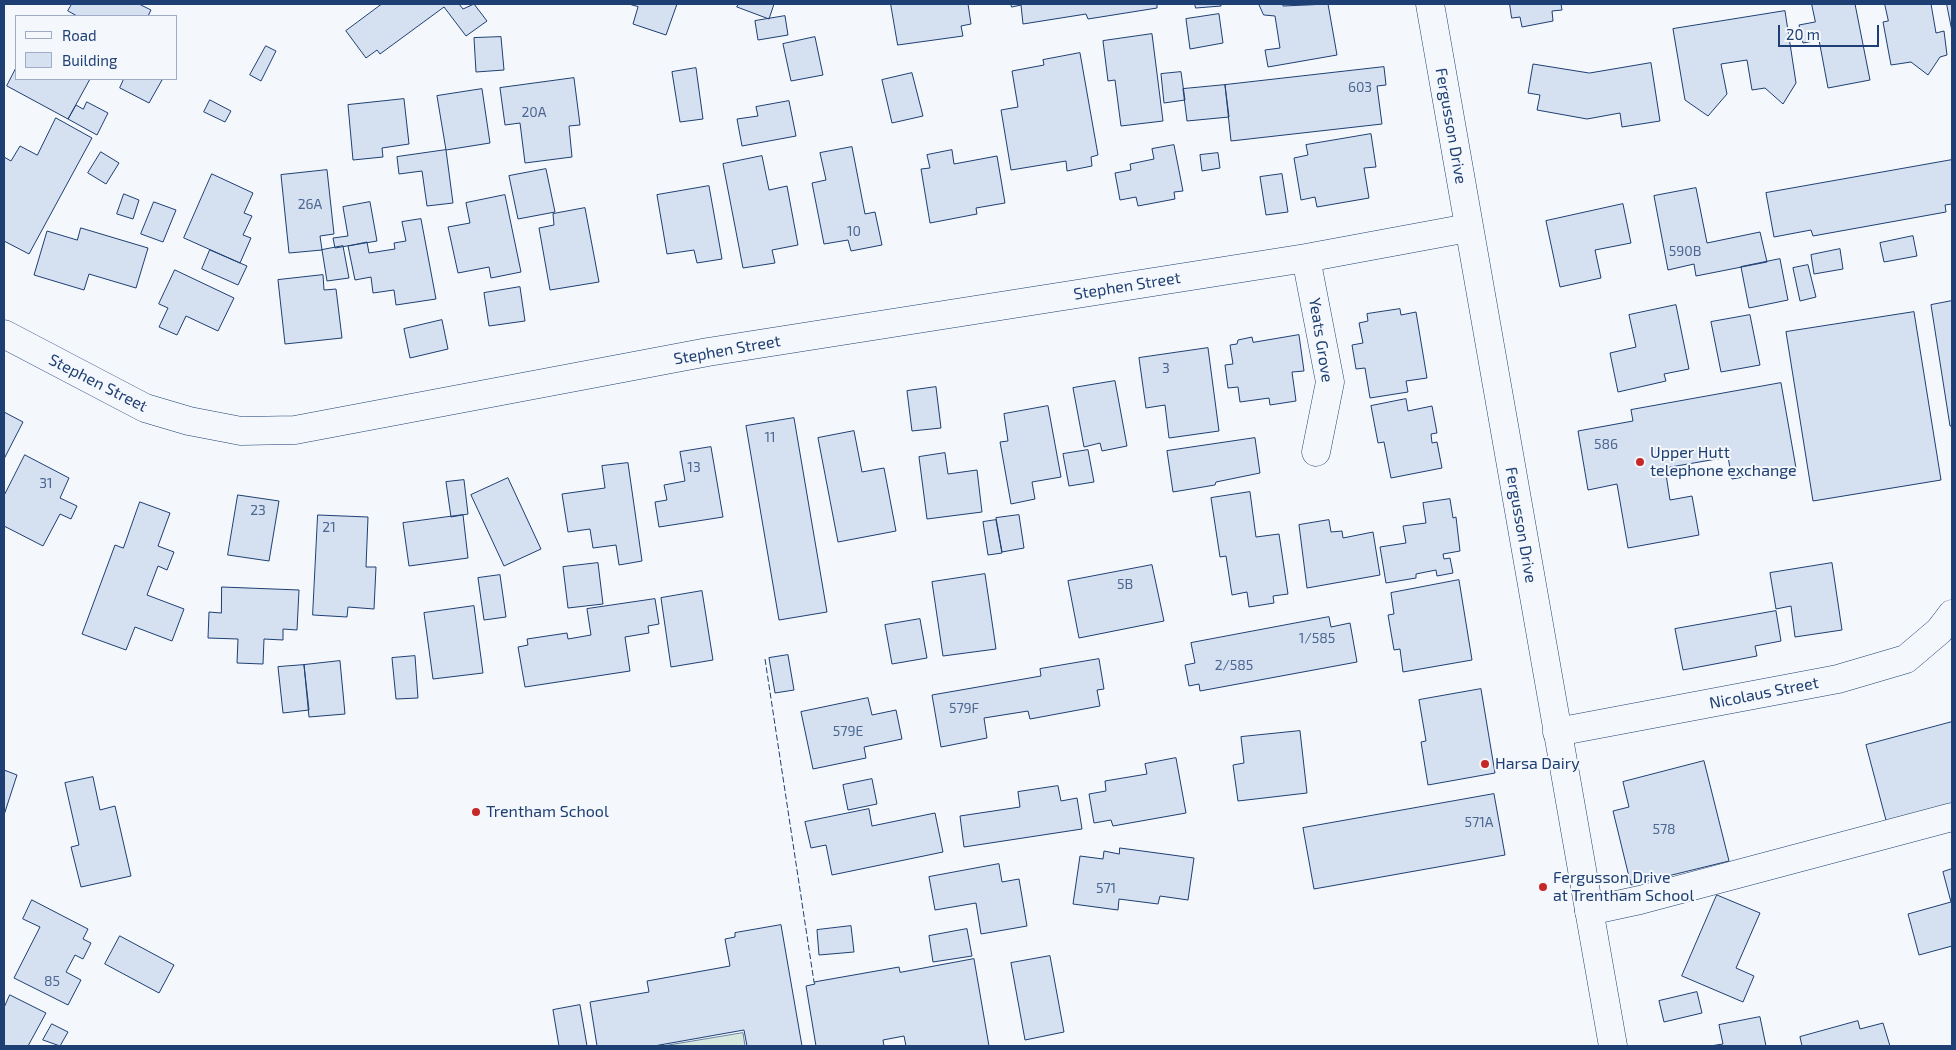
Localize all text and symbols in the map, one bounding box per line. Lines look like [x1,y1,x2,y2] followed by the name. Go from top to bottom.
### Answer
[15,15,178,80] legend
[1781,15,1882,47] scale bar
[1786,25,1820,43] text: 20 m
[62,26,97,44] text: Road
[62,51,117,69] text: Building
[1431,66,1471,186] street label: Fergusson Drive
[1348,79,1372,95] house number: 603
[521,104,547,120] house number: 20A
[298,196,322,212] house number: 26A
[847,223,861,239] house number: 10
[1669,243,1701,259] house number: 590B
[1072,268,1182,304] street label: Stephen Street
[1305,296,1337,384] street label: Yeats Grove
[672,331,782,369] street label: Stephen Street
[45,350,151,416] street label: Stephen Street
[1162,360,1170,376] house number: 3
[764,429,776,445] house number: 11
[1594,436,1618,452] house number: 586
[1650,443,1797,481] place label: Upper Hutt telephone exchange
[1634,456,1646,468] marker: Upper Hutt telephone exchange
[687,459,701,475] house number: 13
[1501,465,1541,585] street label: Fergusson Drive
[39,475,53,491] house number: 31
[250,502,266,518] house number: 23
[322,519,336,535] house number: 21
[1117,576,1133,592] house number: 5B
[1299,630,1335,646] house number: 1/585
[1215,657,1253,673] house number: 2/585
[1708,673,1820,713] street label: Nicolaus Street
[949,700,979,716] house number: 579F
[833,723,863,739] house number: 579E
[1495,754,1580,774] place label: Harsa Dairy
[1479,758,1491,770] marker: Harsa Dairy
[486,802,609,822] place label: Trentham School
[470,806,482,818] marker: Trentham School
[1465,814,1493,830] house number: 571A
[1652,821,1676,837] house number: 578
[1553,868,1694,906] place label: Fergusson Drive at Trentham School
[1096,880,1116,896] house number: 571
[1537,881,1549,893] marker: Fergusson Drive at Trentham School
[44,973,60,989] house number: 85

